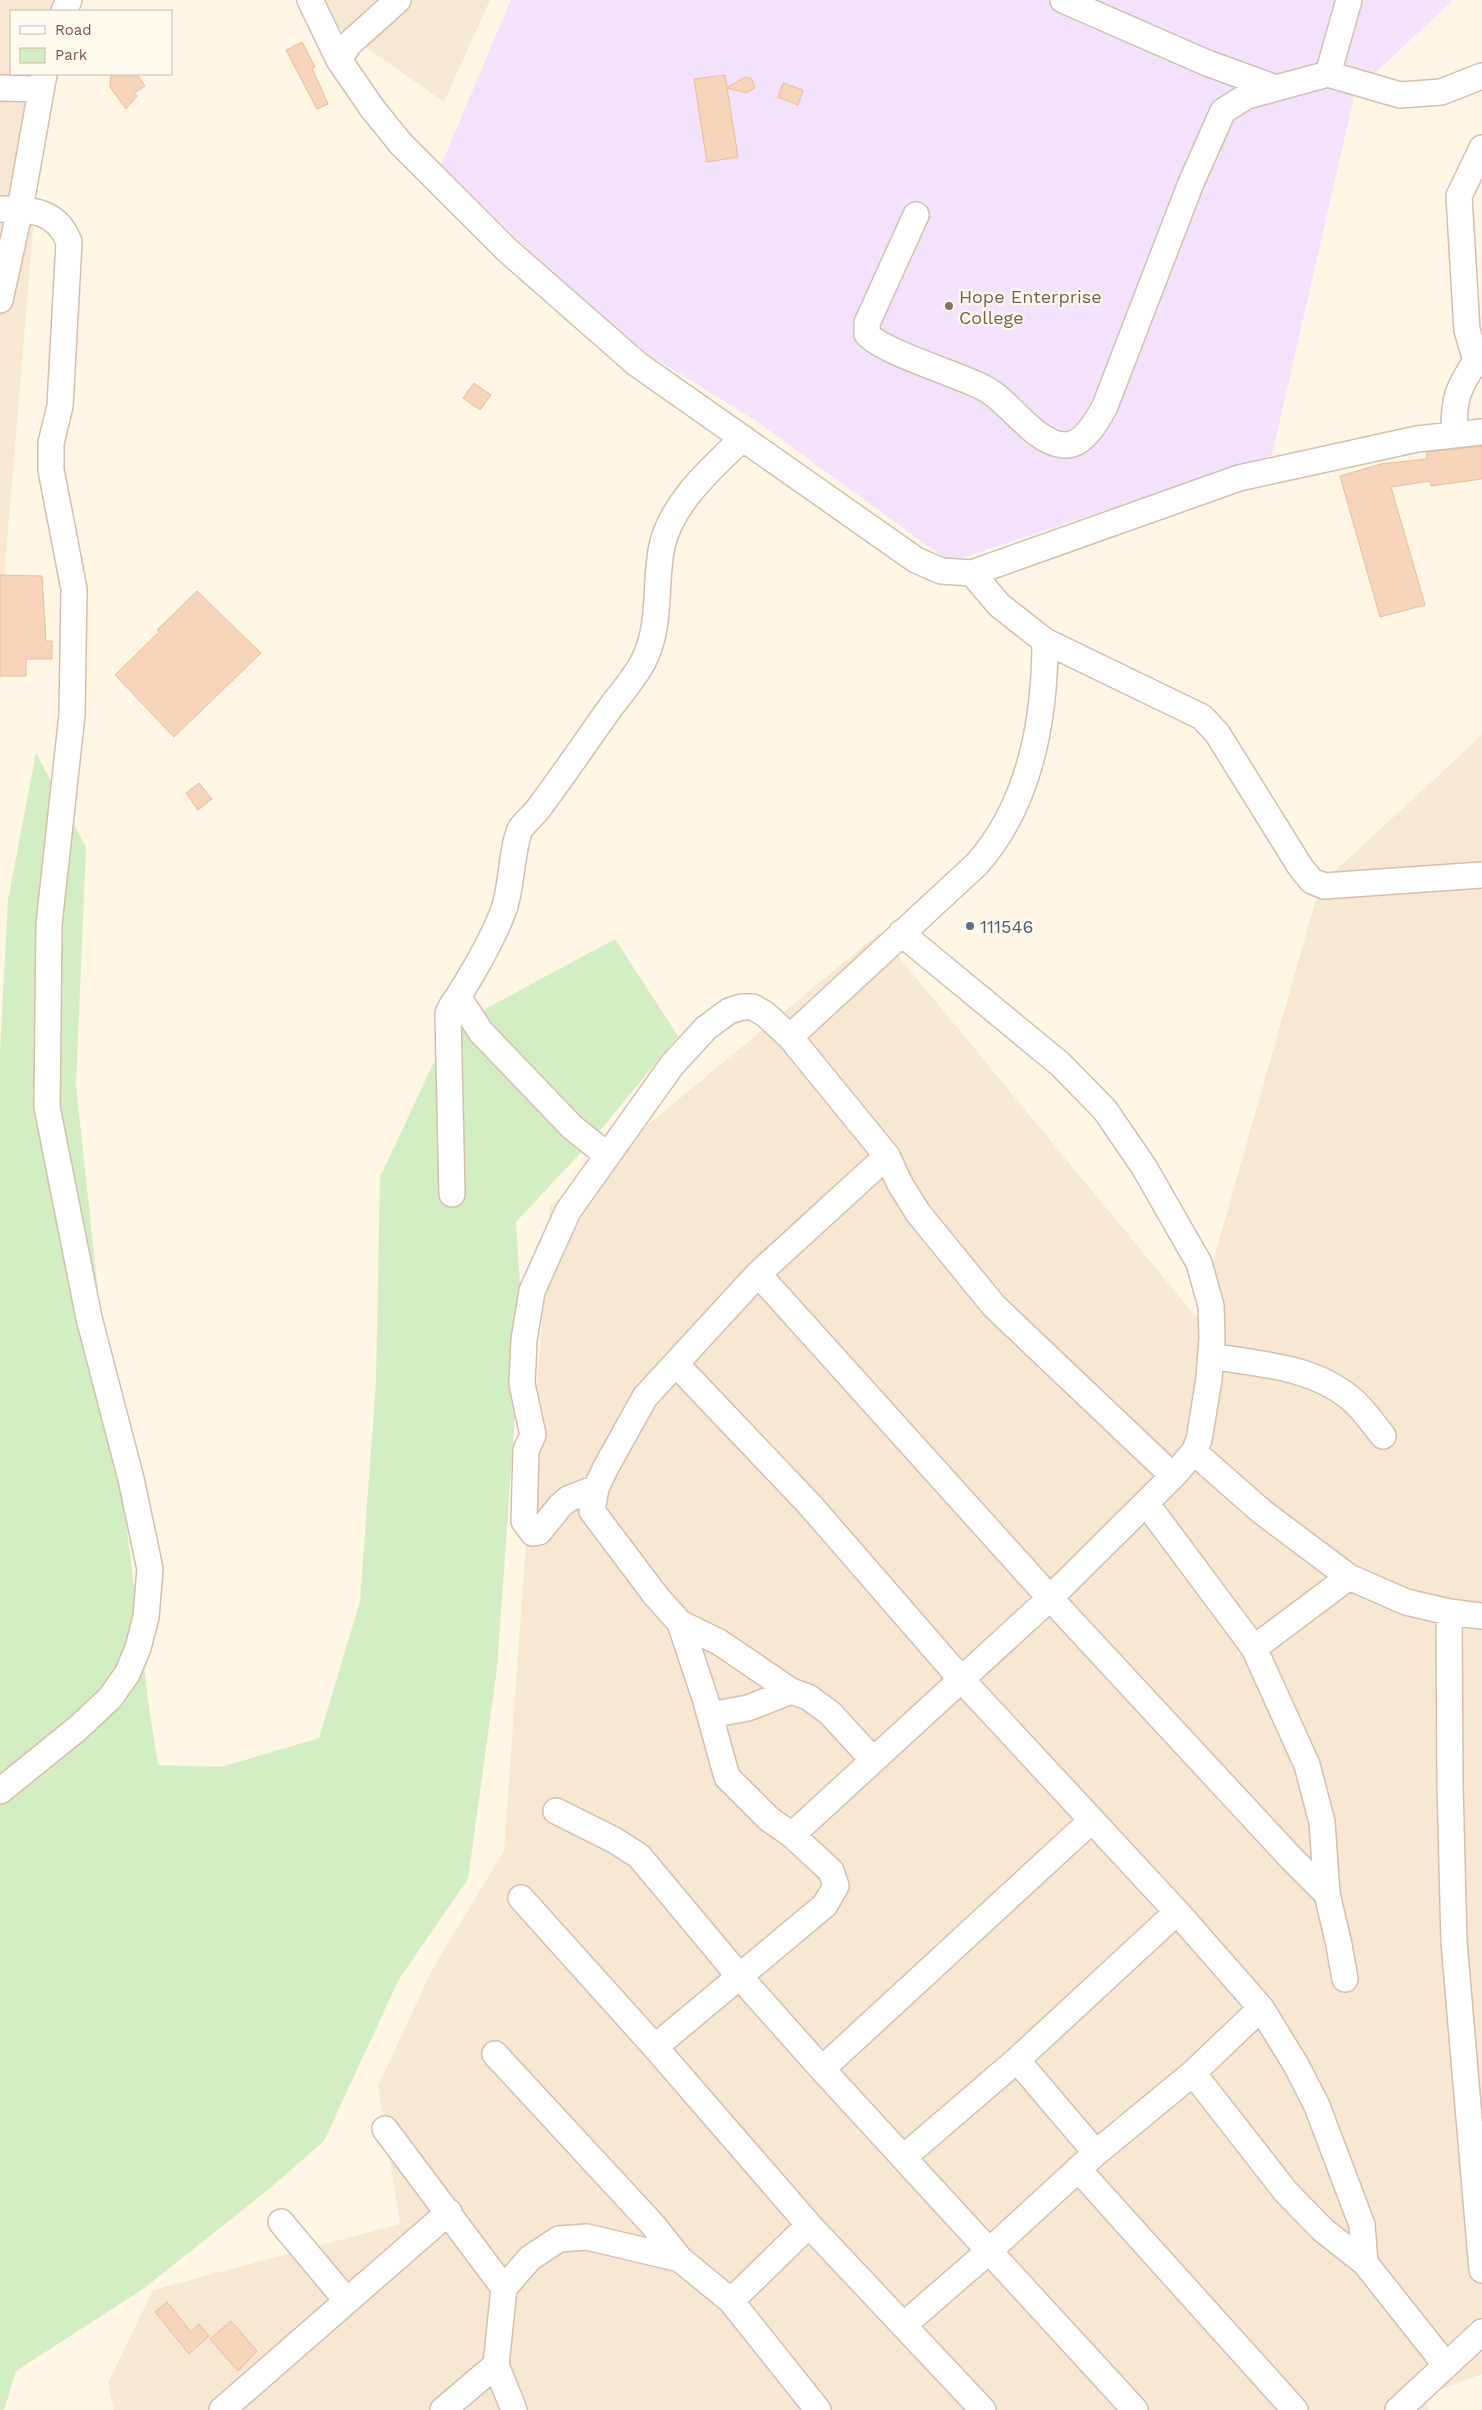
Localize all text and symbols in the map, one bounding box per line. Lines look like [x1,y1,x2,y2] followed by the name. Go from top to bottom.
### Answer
[10,10,172,75] legend
[55,21,92,39] text: Road
[55,46,88,64] text: Park
[959,286,1102,328] place label: Hope Enterprise College
[943,300,955,312] marker: Hope Enterprise College
[980,916,1033,937] place label: 111546
[964,920,976,932] marker: 111546

